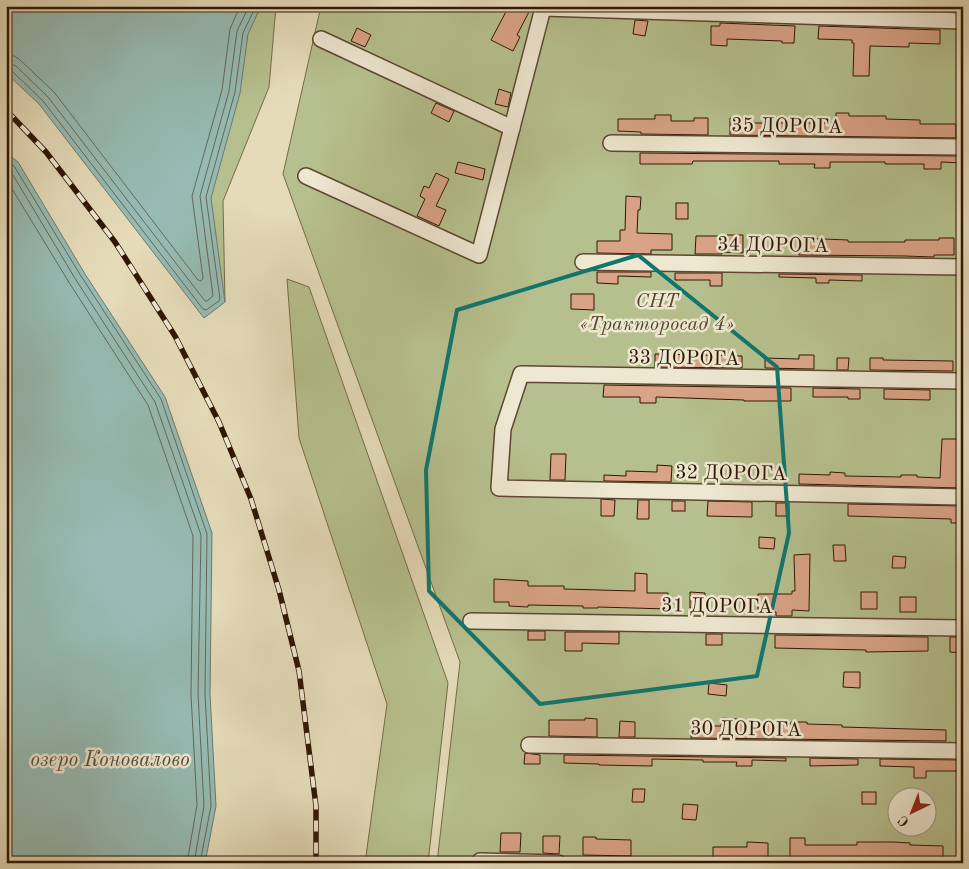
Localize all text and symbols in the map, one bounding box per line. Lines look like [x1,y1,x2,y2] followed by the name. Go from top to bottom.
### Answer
[731,116,843,138] street label: 35 ДОРОГА
[717,235,829,257] street label: 34 ДОРОГА
[580,292,734,335] park label: СНТ «Тракторосад 4»
[628,348,740,370] street label: 33 ДОРОГА
[675,463,787,485] street label: 32 ДОРОГА
[661,596,773,618] street label: 31 ДОРОГА
[690,719,802,741] street label: 30 ДОРОГА
[30,750,190,771] water label: озеро Коновалово
[886,786,936,836] north arrow
[896,813,912,829] text: С

